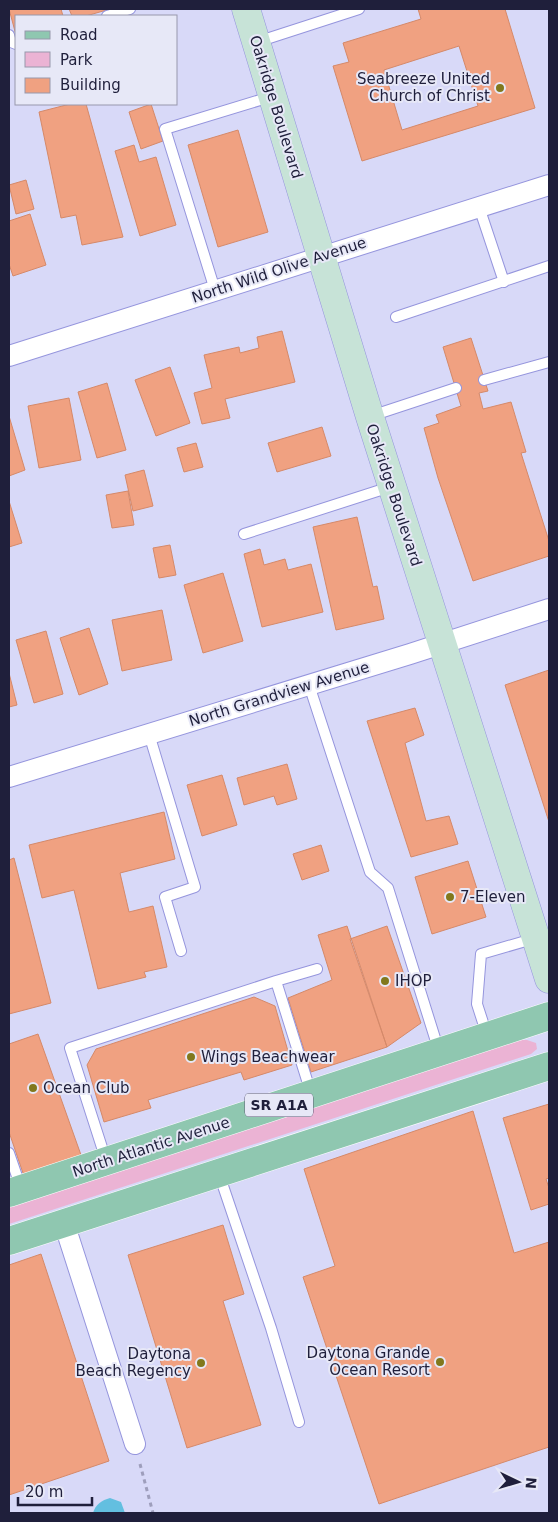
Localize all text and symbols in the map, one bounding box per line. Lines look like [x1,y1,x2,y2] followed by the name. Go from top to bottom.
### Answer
[15,15,178,105] legend
[60,26,98,44] text: Road
[246,33,306,181] street label: Oakridge Boulevard
[60,51,93,69] text: Park
[357,70,490,105] place label: Seabreeze United Church of Christ
[60,76,121,94] text: Building
[494,82,506,94] marker: Seabreeze United Church of Christ
[189,233,369,307] street label: North Wild Olive Avenue
[362,421,426,569] street label: Oakridge Boulevard
[187,658,371,730] street label: North Grandview Avenue
[460,888,525,906] place label: 7-Eleven
[444,891,456,903] marker: 7-Eleven
[395,972,432,990] place label: IHOP
[379,975,391,987] marker: IHOP
[201,1048,335,1066] place label: Wings Beachwear
[185,1051,197,1063] marker: Wings Beachwear
[43,1079,129,1097] place label: Ocean Club
[27,1082,39,1094] marker: Ocean Club
[245,1094,313,1116] road number: SR A1A
[70,1113,232,1181] street label: North Atlantic Avenue
[307,1344,430,1379] place label: Daytona Grande Ocean Resort
[75,1345,191,1380] place label: Daytona Beach Regency
[434,1356,446,1368] marker: Daytona Grande Ocean Resort
[195,1357,207,1369] marker: Daytona Beach Regency
[493,1457,543,1507] north arrow
[18,1474,91,1506] scale bar
[522,1477,539,1490] text: N
[25,1483,63,1501] text: 20 m

